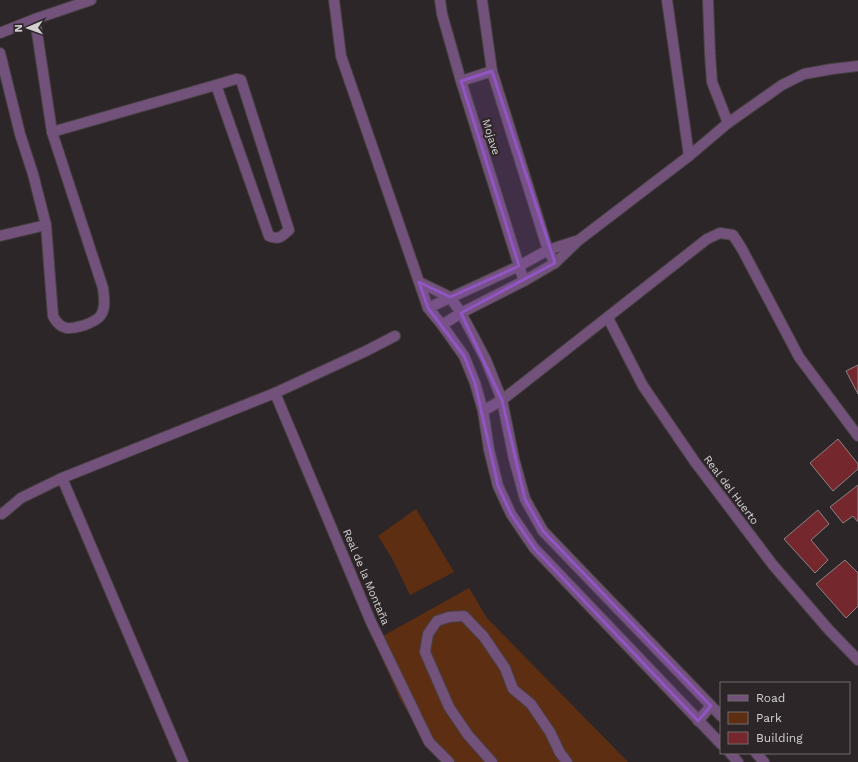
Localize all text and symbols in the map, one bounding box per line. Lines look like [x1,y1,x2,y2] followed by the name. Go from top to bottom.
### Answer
[8,8,48,48] north arrow
[12,24,25,33] text: N
[479,117,503,157] street label: Mojave
[701,453,761,527] street label: Real del Huerto
[340,527,392,627] street label: Real de la Montaña
[720,682,850,754] legend
[756,691,785,705] text: Road
[756,711,782,725] text: Park
[756,731,803,745] text: Building

